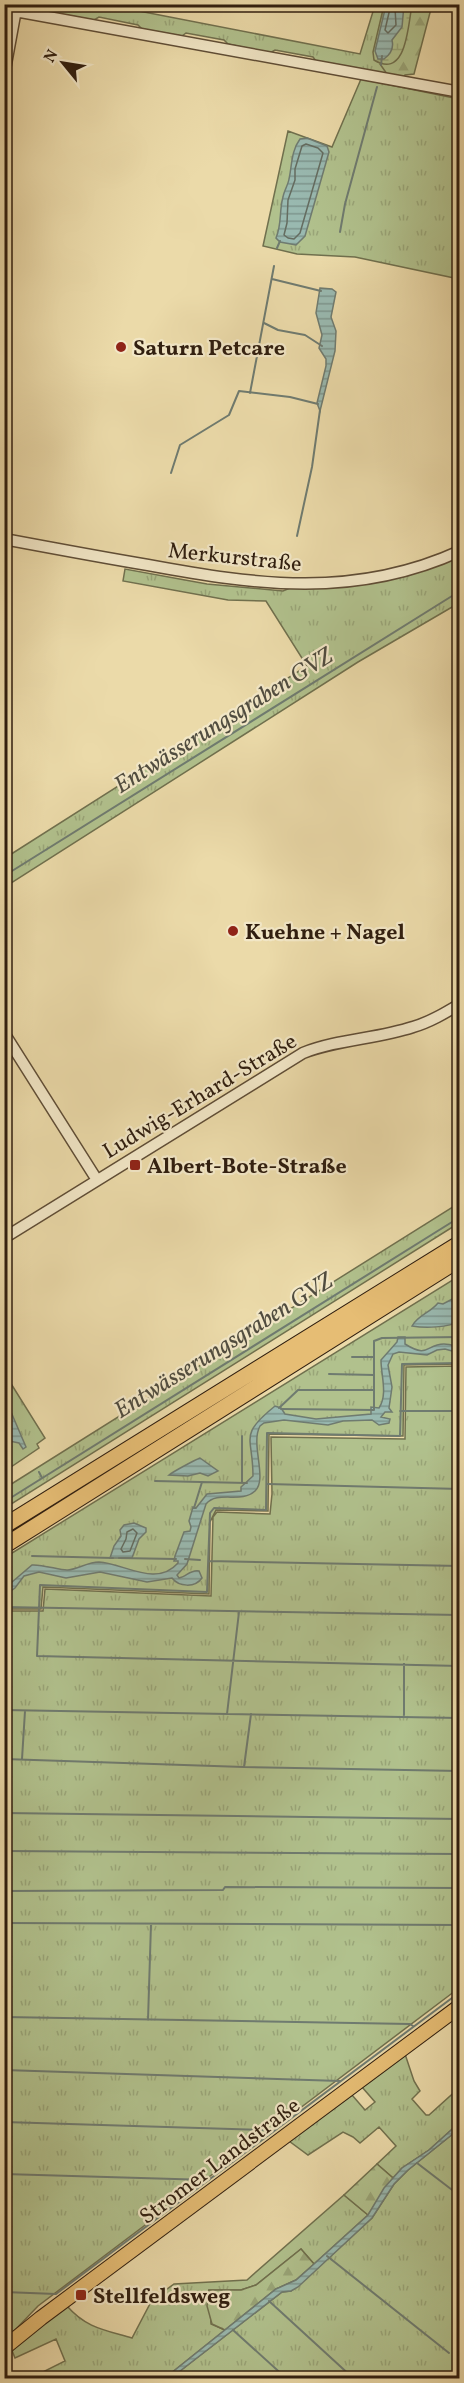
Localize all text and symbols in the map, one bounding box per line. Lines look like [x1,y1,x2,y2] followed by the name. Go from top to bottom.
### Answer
[33,33,93,93] north arrow
[39,46,64,67] text: N
[133,334,285,365] place label: Saturn Petcare
[114,340,128,354] marker: Saturn Petcare
[166,536,303,581] street label: Merkurstraße
[108,640,341,803] water label: Entwässerungsgraben GVZ
[245,918,405,949] place label: Kuehne + Nagel
[226,924,240,938] marker: Kuehne + Nagel
[97,1027,303,1167] street label: Ludwig-Erhard-Straße
[147,1152,347,1183] place label: Albert-Bote-Straße
[128,1158,142,1172] marker: Albert-Bote-Straße
[108,1265,341,1428] water label: Entwässerungsgraben GVZ
[134,2091,307,2233] street label: Stromer Landstraße
[93,2282,230,2313] place label: Stellfeldsweg
[74,2288,88,2302] marker: Stellfeldsweg

